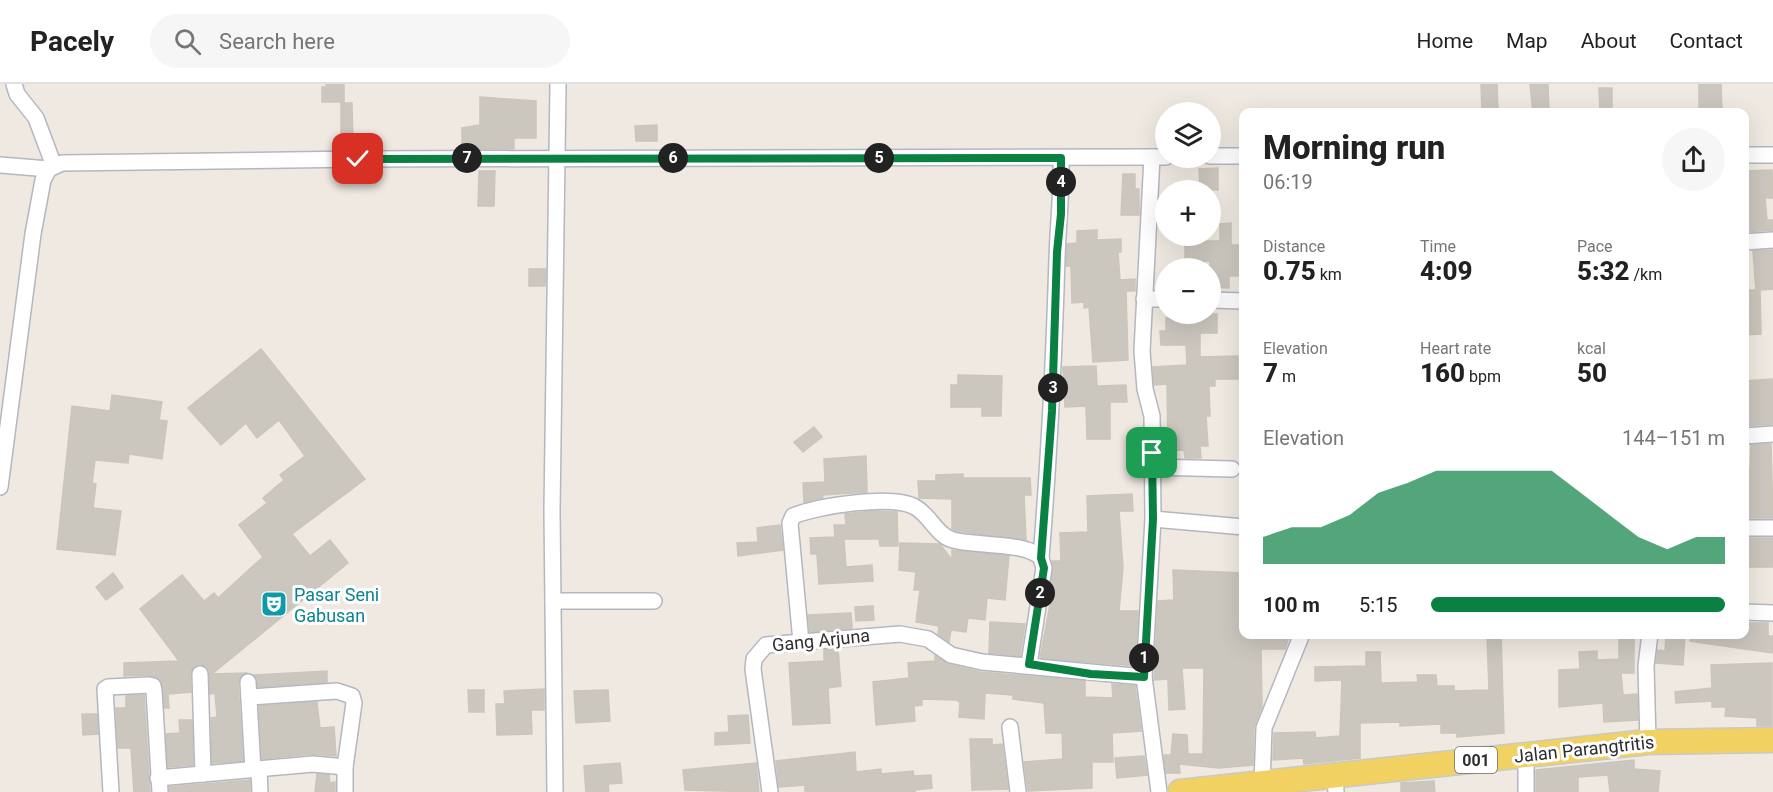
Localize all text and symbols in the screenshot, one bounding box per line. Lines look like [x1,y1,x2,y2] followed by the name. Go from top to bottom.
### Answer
[150,14,570,68] search box
[30,25,114,58] text: Pacely
[171,25,204,58] icon: search
[219,29,335,54] text: Search here
[1417,29,1473,53] text: Home
[1506,29,1548,53] text: Map
[1581,29,1637,53] text: About
[1670,29,1743,53] text: Contact
[1155,102,1221,324] map controls
[1155,102,1221,168] button: layers
[1263,128,1445,167] text: Morning run
[1662,128,1725,191] button: share
[332,133,383,184] pin
[341,142,374,175] icon: check
[452,143,482,173] pin: 7
[658,143,688,173] pin: 6
[864,143,894,173] pin: 5
[462,148,472,167] text: 7
[668,148,678,167] text: 6
[874,148,884,167] text: 5
[1046,167,1076,197] pin: 4
[1263,170,1313,194] text: 06:19
[1056,172,1066,191] text: 4
[1155,180,1221,246] button: +
[1263,237,1325,256] text: Distance
[1420,237,1456,256] text: Time
[1577,237,1613,256] text: Pace
[1263,256,1316,286] text: 0.75
[1420,256,1473,286] text: 4:09
[1577,256,1630,286] text: 5:32
[1155,258,1221,324] button: −
[1316,265,1342,284] text: km
[1630,265,1662,284] text: /km
[1263,339,1328,358] text: Elevation
[1420,339,1491,358] text: Heart rate
[1577,339,1606,358] text: kcal
[1263,358,1278,388] text: 7
[1420,358,1465,388] text: 160
[1577,358,1607,388] text: 50
[1278,367,1296,386] text: m
[1465,367,1501,386] text: bpm
[1038,373,1068,403] pin: 3
[1048,378,1058,397] text: 3
[1263,426,1344,450] text: Elevation
[1622,426,1725,450] text: 144–151 m
[1126,427,1177,478] pin
[1135,436,1168,469] icon: arrive
[1025,578,1055,608] pin: 2
[1035,583,1045,602] text: 2
[294,584,379,626] place label: Pasar Seni Gabusan
[259,589,289,619] theatre icon: Pasar Seni Gabusan
[1263,593,1320,617] text: 100 m
[1359,593,1398,617] text: 5:15
[771,624,871,656] street label: Gang Arjuna
[1129,643,1159,673] pin: 1
[1139,648,1149,667] text: 1
[1513,731,1655,767] street label: Jalan Parangtritis
[1455,747,1497,773] road number: 001

